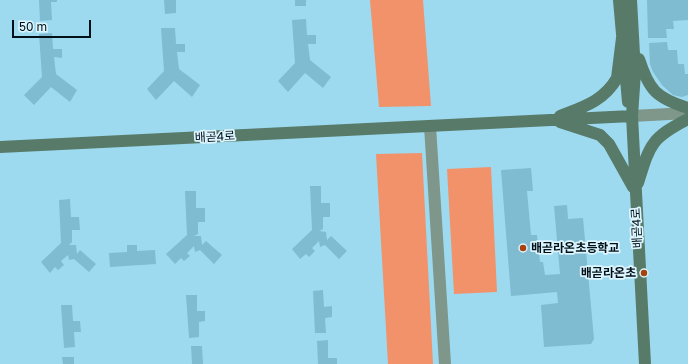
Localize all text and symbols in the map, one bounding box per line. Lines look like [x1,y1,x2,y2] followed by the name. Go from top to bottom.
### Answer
[14,12,93,38] scale bar
[19,19,47,34] text: 50 m
[194,129,236,145] street label: 배곧4로
[629,207,645,249] street label: 배곧4로
[531,241,619,255] place label: 배곧라온초등학교
[518,243,528,253] marker: 배곧라온초등학교
[581,266,636,280] place label: 배곧라온초
[639,268,649,278] marker: 배곧라온초

